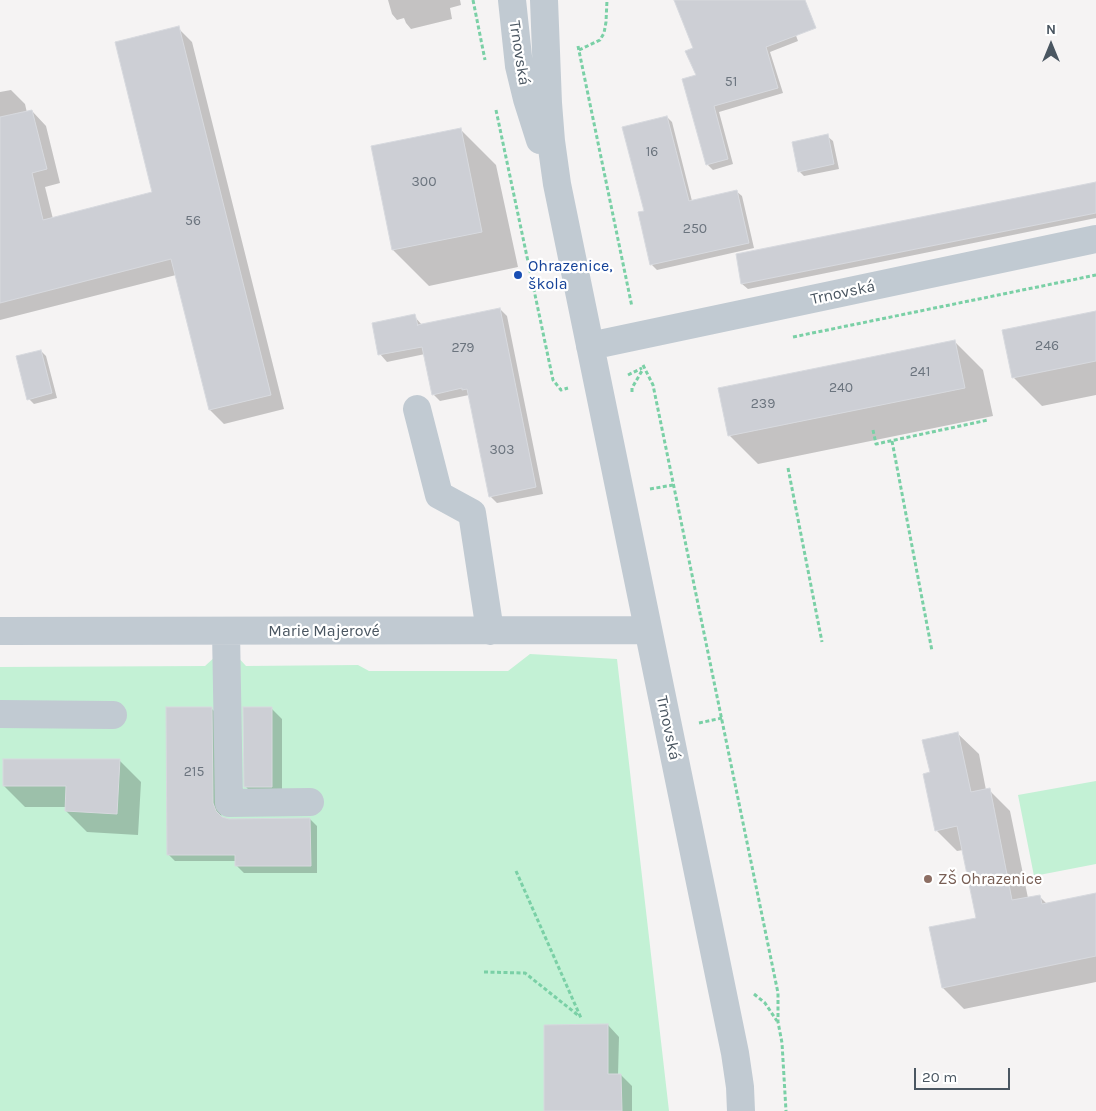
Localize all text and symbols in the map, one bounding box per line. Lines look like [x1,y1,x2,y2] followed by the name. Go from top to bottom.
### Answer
[504,19,534,87] street label: Trnovská
[1026,20,1076,70] north arrow
[1046,21,1056,38] text: N
[725,74,737,90] house number: 51
[646,144,658,160] house number: 16
[412,174,436,190] house number: 300
[185,213,201,229] house number: 56
[683,221,707,237] house number: 250
[528,256,613,294] place label: Ohrazenice, škola
[512,269,524,281] marker: Ohrazenice, škola
[809,277,877,309] street label: Trnovská
[1035,338,1059,354] house number: 246
[452,340,474,356] house number: 279
[910,364,930,380] house number: 241
[829,380,853,396] house number: 240
[751,396,775,412] house number: 239
[490,442,514,458] house number: 303
[268,621,380,641] street label: Marie Majerové
[652,694,684,762] street label: Trnovská
[184,764,204,780] house number: 215
[938,869,1042,889] place label: ZŠ Ohrazenice
[922,873,934,885] marker: ZŠ Ohrazenice
[916,1058,1012,1090] scale bar
[922,1068,957,1086] text: 20 m

